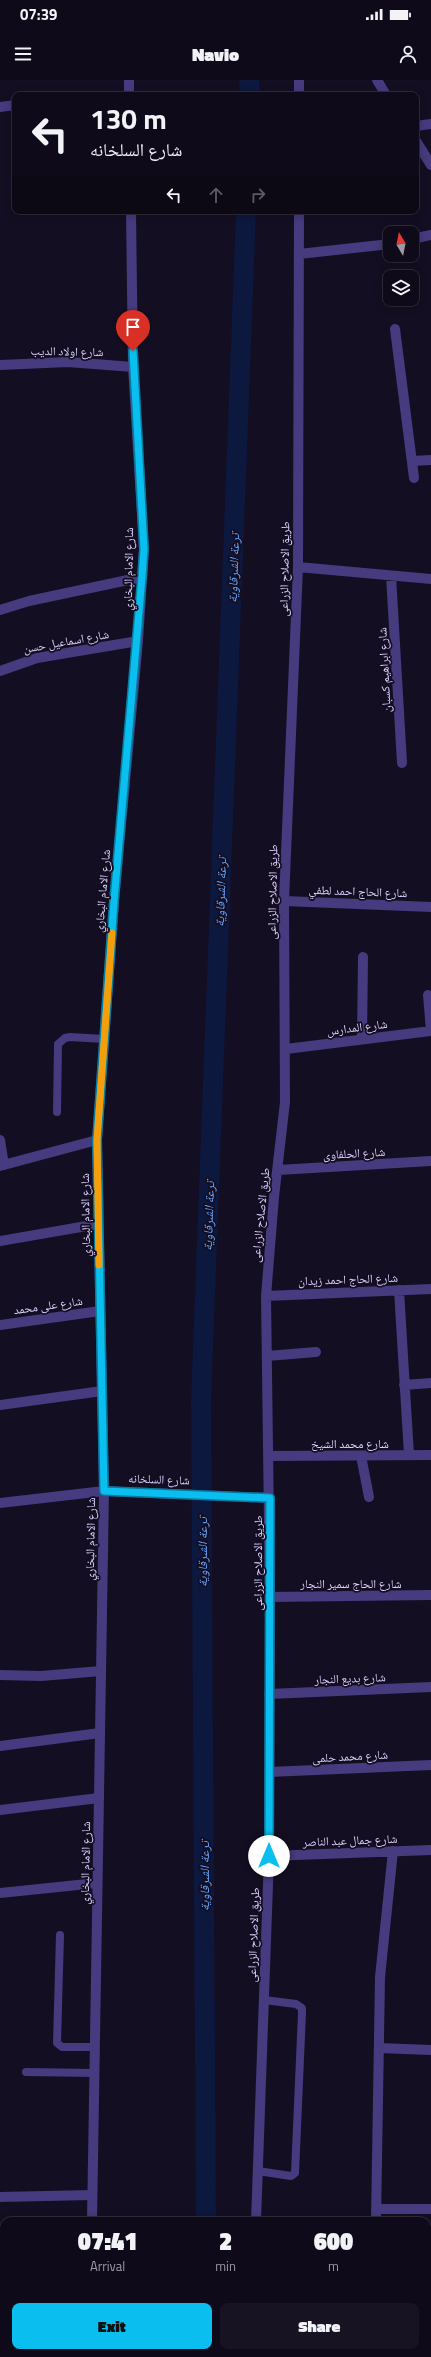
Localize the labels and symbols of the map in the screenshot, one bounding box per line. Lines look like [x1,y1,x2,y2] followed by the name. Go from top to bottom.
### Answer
[383,226,419,262] north arrow
[116,310,150,351] pin
[30,341,104,361] street label: شارع اولاد الديب
[274,521,294,617] street label: طريق الاصلاح الزراعى
[118,527,139,611] street label: شارع الامام البخاري
[222,530,244,603] water label: ترعة الشرقاوية
[22,624,111,658] street label: شارع اسماعيل حسن
[372,627,396,713] street label: شارع ابراهيم كسبان
[262,844,282,940] street label: طريق الاصلاح الزراعى
[89,848,116,934] street label: شارع الامام البخاري
[209,854,231,927] water label: ترعة الشرقاوية
[308,880,408,903] street label: شارع الحاج احمد لطفي
[325,1014,389,1040] street label: شارع المدارس
[322,1142,386,1164] street label: شارع الحلفاوى
[246,1167,274,1263] street label: طريق الاصلاح الزراعى
[75,1173,96,1257] street label: شارع الامام البخاري
[197,1178,219,1251] water label: ترعة الشرقاوية
[298,1268,399,1290] street label: شارع الحاج احمد زيدان
[12,1291,84,1319] street label: شارع على محمد
[311,1434,389,1453] street label: شارع محمد الشيخ
[128,1468,190,1490] street label: شارع السلخانه
[80,1497,101,1581] street label: شارع الامام البخاري
[192,1514,212,1587] water label: ترعة الشرقاوية
[248,1515,267,1611] street label: طريق الاصلاح الزراعى
[299,1574,402,1593] street label: شارع الحاج سمير النجار
[313,1667,386,1689] street label: شارع بديع النجار
[312,1745,389,1767] street label: شارع محمد حلمى
[75,1821,96,1905] street label: شارع الامام البخاري
[301,1829,398,1851] street label: شارع جمال عبد الناصر
[248,1835,290,1877] position arrow
[194,1838,214,1911] water label: ترعة الشرقاوية
[242,1887,264,1983] street label: طريق الاصلاح الزراعى

